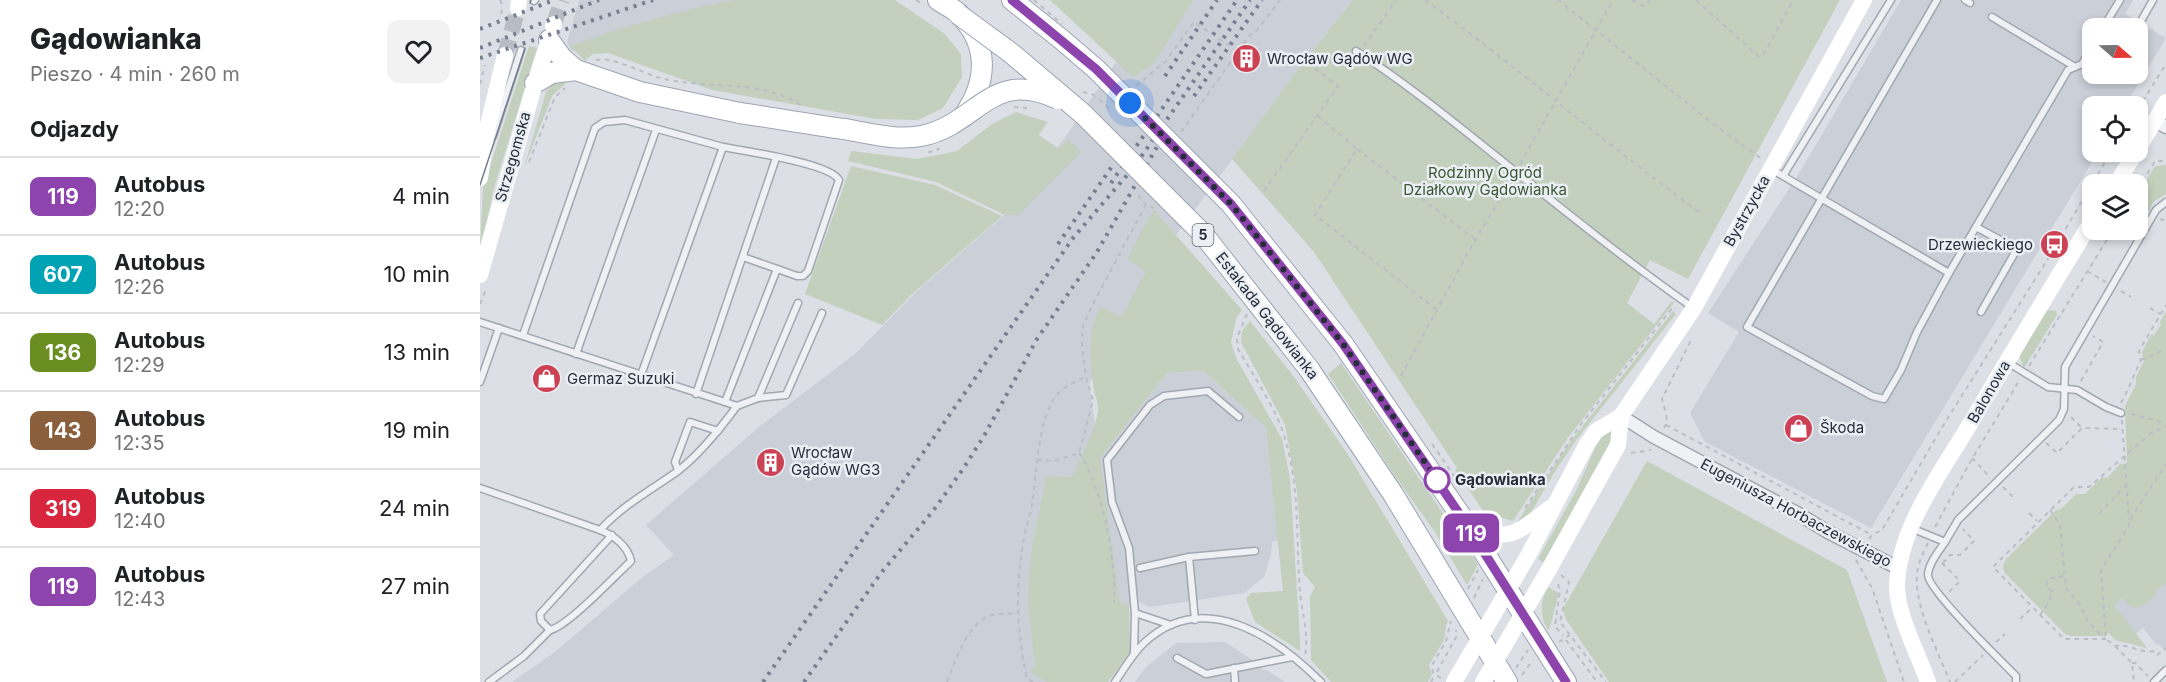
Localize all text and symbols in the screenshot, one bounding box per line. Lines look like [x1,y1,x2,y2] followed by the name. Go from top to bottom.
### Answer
[2082,18,2148,84] north arrow
[2082,18,2148,240] map controls
[387,20,450,83] button: heart
[30,22,202,56] text: Gądowianka
[1230,43,1262,75] building icon: Wrocław Gądów WG
[1267,49,1413,68] place label: Wrocław Gądów WG
[30,62,240,86] text: Pieszo · 4 min · 260 m
[1115,88,1145,118] your location
[2082,96,2148,162] button: locate
[491,110,534,204] street label: Strzegomska
[30,116,119,142] text: Odjazdy
[1403,163,1567,199] park label: Rodzinny Ogród Działkowy Gądowianka
[114,171,205,197] text: Autobus
[1719,172,1774,250] street label: Bystrzycka
[2082,174,2148,240] button: layers
[392,183,450,209] text: 4 min
[47,184,79,209] text: 119
[114,197,165,221] text: 12:20
[1192,224,1214,246] road number: 5
[2038,229,2070,261] bus stop icon: Drzewieckiego
[1928,235,2033,254] place label: Drzewieckiego
[1212,248,1323,383] street label: Estakada Gądowianka
[114,249,205,275] text: Autobus
[383,261,450,287] text: 10 min
[43,262,83,287] text: 607
[114,275,165,299] text: 12:26
[114,327,205,353] text: Autobus
[384,339,450,365] text: 13 min
[45,340,81,365] text: 136
[114,353,165,377] text: 12:29
[1963,357,2014,426] street label: Balonowa
[530,363,562,395] shop icon: Germaz Suzuki
[567,369,674,388] place label: Germaz Suzuki
[114,405,205,431] text: Autobus
[1783,412,1815,444] shop icon: Škoda
[384,417,450,443] text: 19 min
[45,418,81,443] text: 143
[1820,418,1864,437] place label: Škoda
[114,431,165,455] text: 12:35
[791,443,880,479] place label: Wrocław Gądów WG3
[754,446,786,478] building icon: Wrocław Gądów WG3
[1697,454,1895,571] street label: Eugeniusza Horbaczewskiego
[1424,467,1450,493] marker: Gądowianka
[1455,470,1546,489] place label: Gądowianka
[114,483,205,509] text: Autobus
[379,495,450,521] text: 24 min
[45,496,81,521] text: 319
[114,509,166,533] text: 12:40
[1436,514,1506,552] line badge: 119
[1455,521,1487,546] text: 119
[114,561,205,587] text: Autobus
[380,573,450,599] text: 27 min
[47,574,79,599] text: 119
[114,587,165,611] text: 12:43

